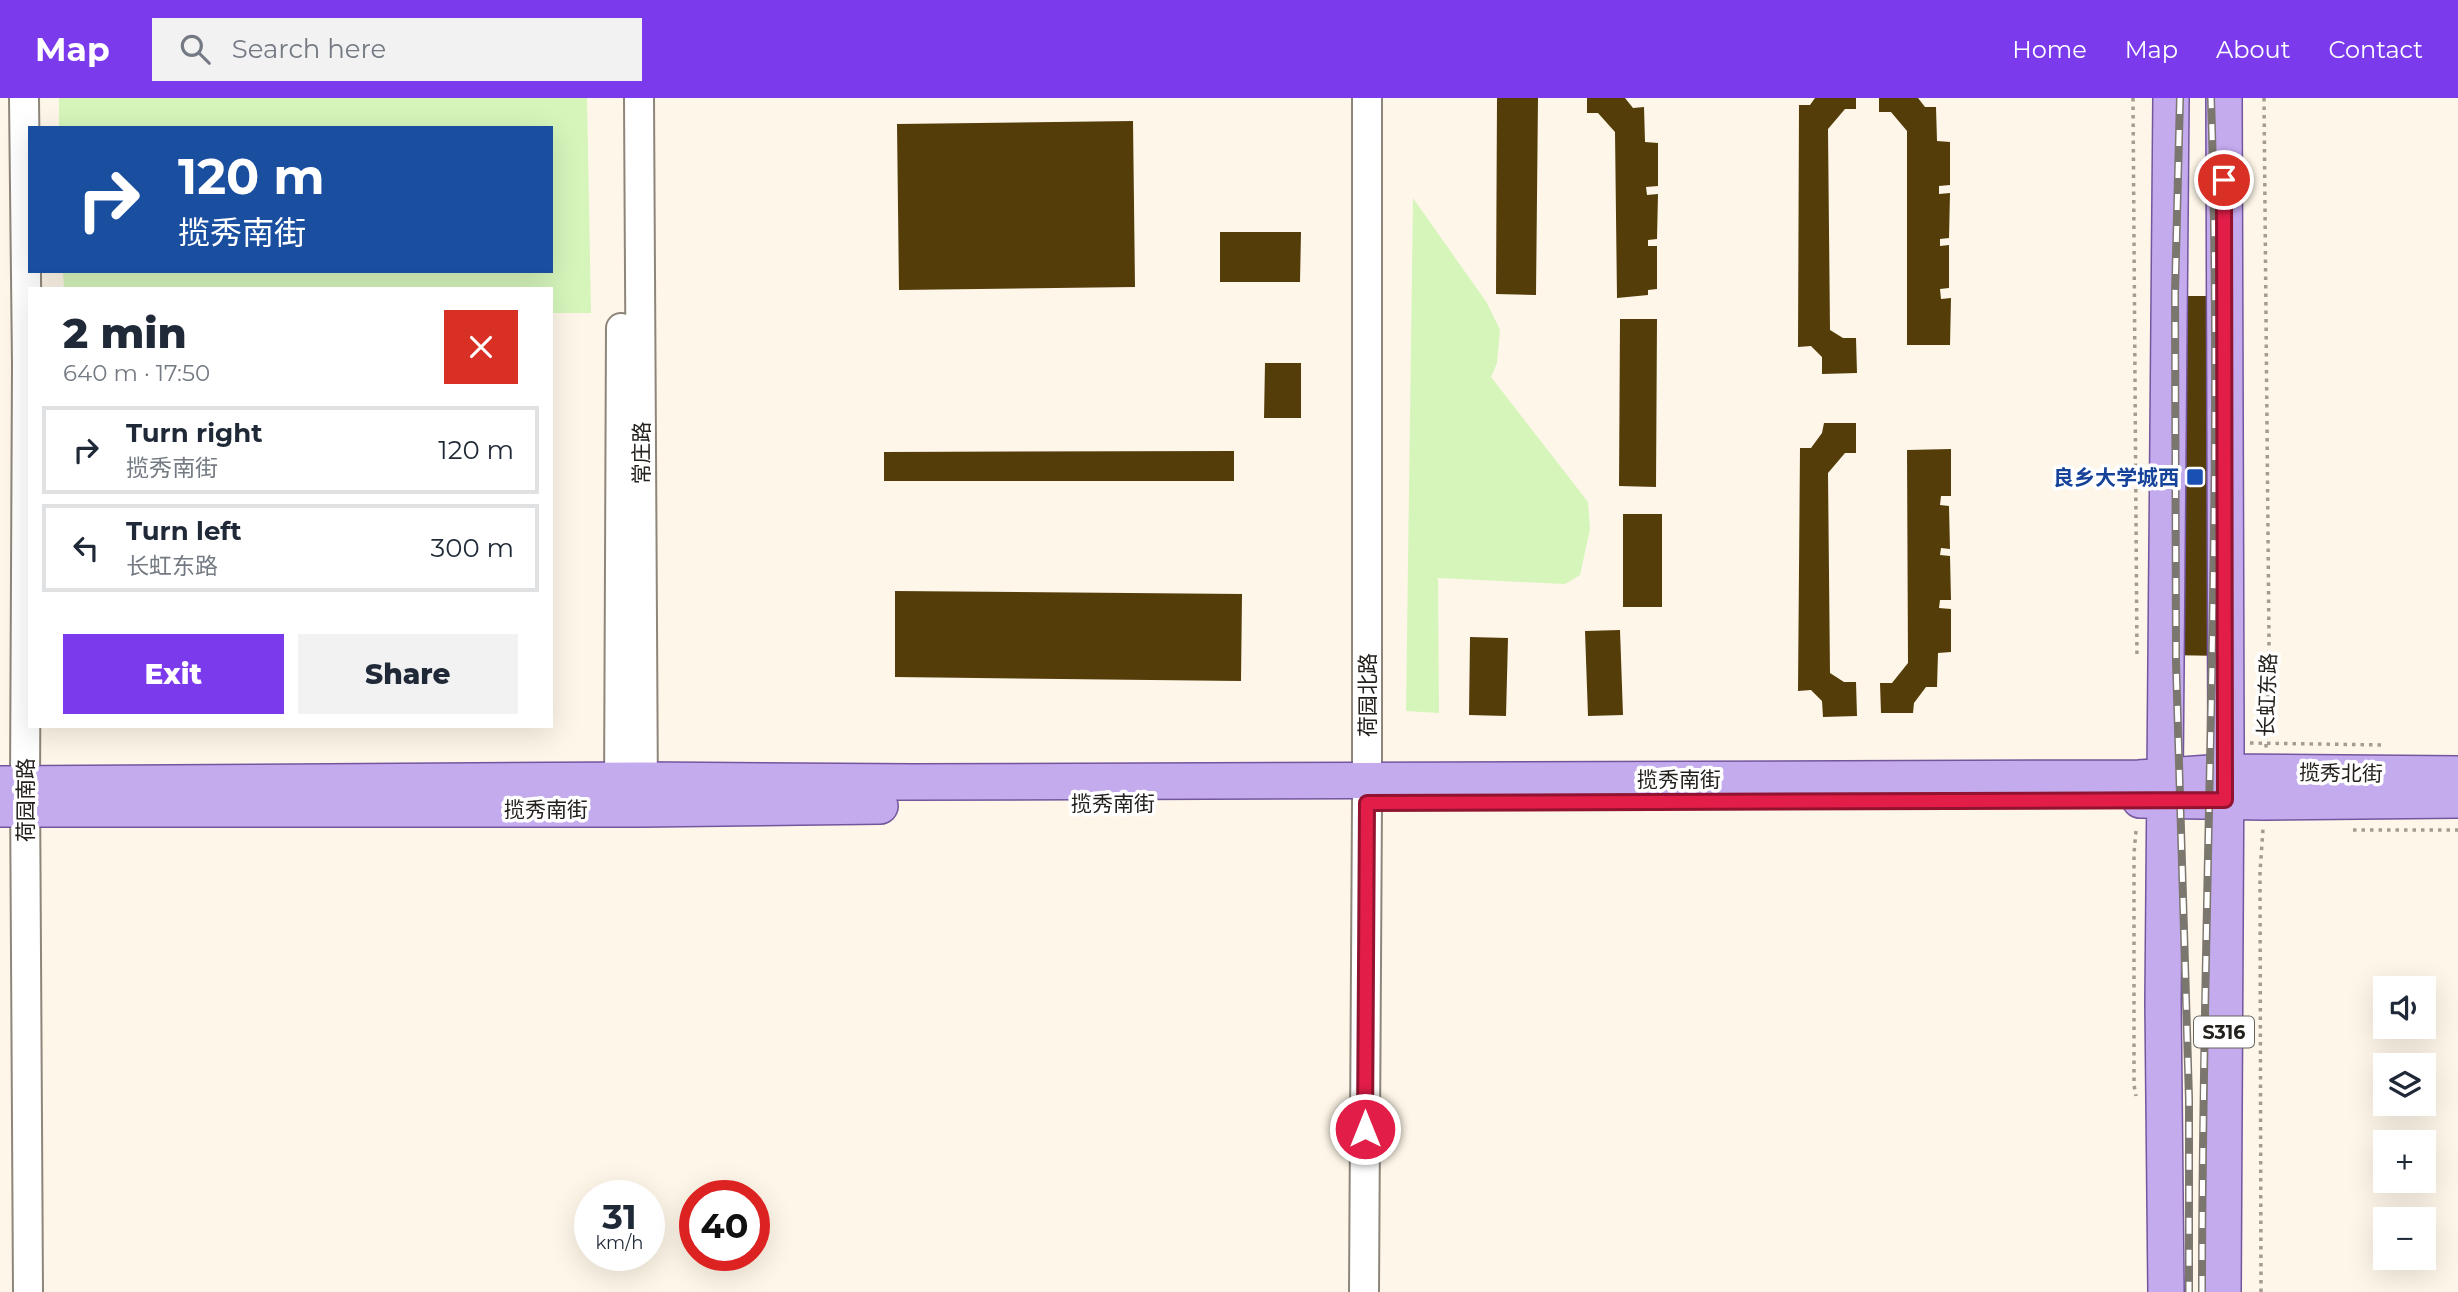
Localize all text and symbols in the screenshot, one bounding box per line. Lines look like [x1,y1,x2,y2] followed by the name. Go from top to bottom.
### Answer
[152,18,642,81] search box
[35,29,110,69] text: Map
[176,30,214,68] icon: search
[232,33,386,65] text: Search here
[2012,35,2087,64] text: Home
[2125,35,2178,64] text: Map
[2216,35,2290,64] text: About
[2328,35,2423,64] text: Contact
[178,147,325,206] text: 120 m
[2194,150,2254,210] pin
[63,154,154,245] icon: right
[2205,161,2243,199] icon: arrive
[178,213,306,252] text: 揽秀南街
[63,307,187,359] text: 2 min
[444,310,518,384] button: close
[63,359,210,387] text: 640 m · 17:50
[126,417,262,449] text: Turn right
[629,422,654,485] street label: 常庄路
[67,431,105,469] icon: right
[438,434,514,466] text: 120 m
[126,454,218,482] text: 揽秀南街
[2053,465,2179,490] place label: 良乡大学城西
[2185,467,2205,487] marker: 良乡大学城西
[126,515,242,547] text: Turn left
[67,529,105,567] icon: left
[431,532,514,564] text: 300 m
[126,552,218,580] text: 长虹东路
[63,634,284,714] button: Exit
[298,634,518,714] button: Share
[1355,653,1380,737] street label: 荷园北路
[2253,653,2281,737] street label: 长虹东路
[13,758,38,842] street label: 荷园南路
[2299,760,2383,786] street label: 揽秀北街
[1637,767,1721,792] street label: 揽秀南街
[1071,791,1155,816] street label: 揽秀南街
[504,797,588,822] street label: 揽秀南街
[2373,976,2436,1270] map controls
[2373,976,2436,1039] button: sound
[2194,1016,2254,1048] road number: S316
[2373,1053,2436,1116] button: layers
[1328,1092,1402,1166] position arrow
[2373,1130,2436,1193] button: +
[679,1180,770,1271] speed limit sign: 40
[602,1195,637,1238] text: 31
[2373,1207,2436,1270] button: −
[595,1232,644,1254] text: km/h

